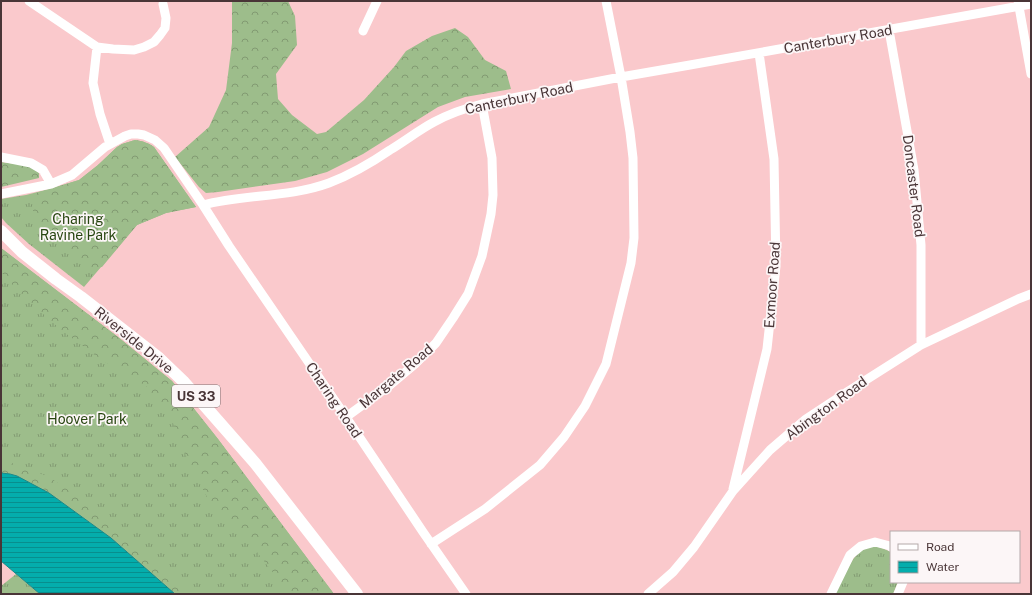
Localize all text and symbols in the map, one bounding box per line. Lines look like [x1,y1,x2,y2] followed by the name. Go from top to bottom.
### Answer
[782,22,894,56] street label: Canterbury Road
[464,79,574,117] street label: Canterbury Road
[900,134,928,238] street label: Doncaster Road
[40,211,116,243] park label: Charing Ravine Park
[761,241,783,329] street label: Exmoor Road
[91,303,177,377] street label: Riverside Drive
[356,341,436,411] street label: Margate Road
[303,359,365,441] street label: Charing Road
[782,373,870,443] street label: Abington Road
[172,385,220,407] road number: US 33
[47,411,127,427] park label: Hoover Park
[890,531,1020,583] legend
[926,540,954,554] text: Road
[926,560,960,574] text: Water

